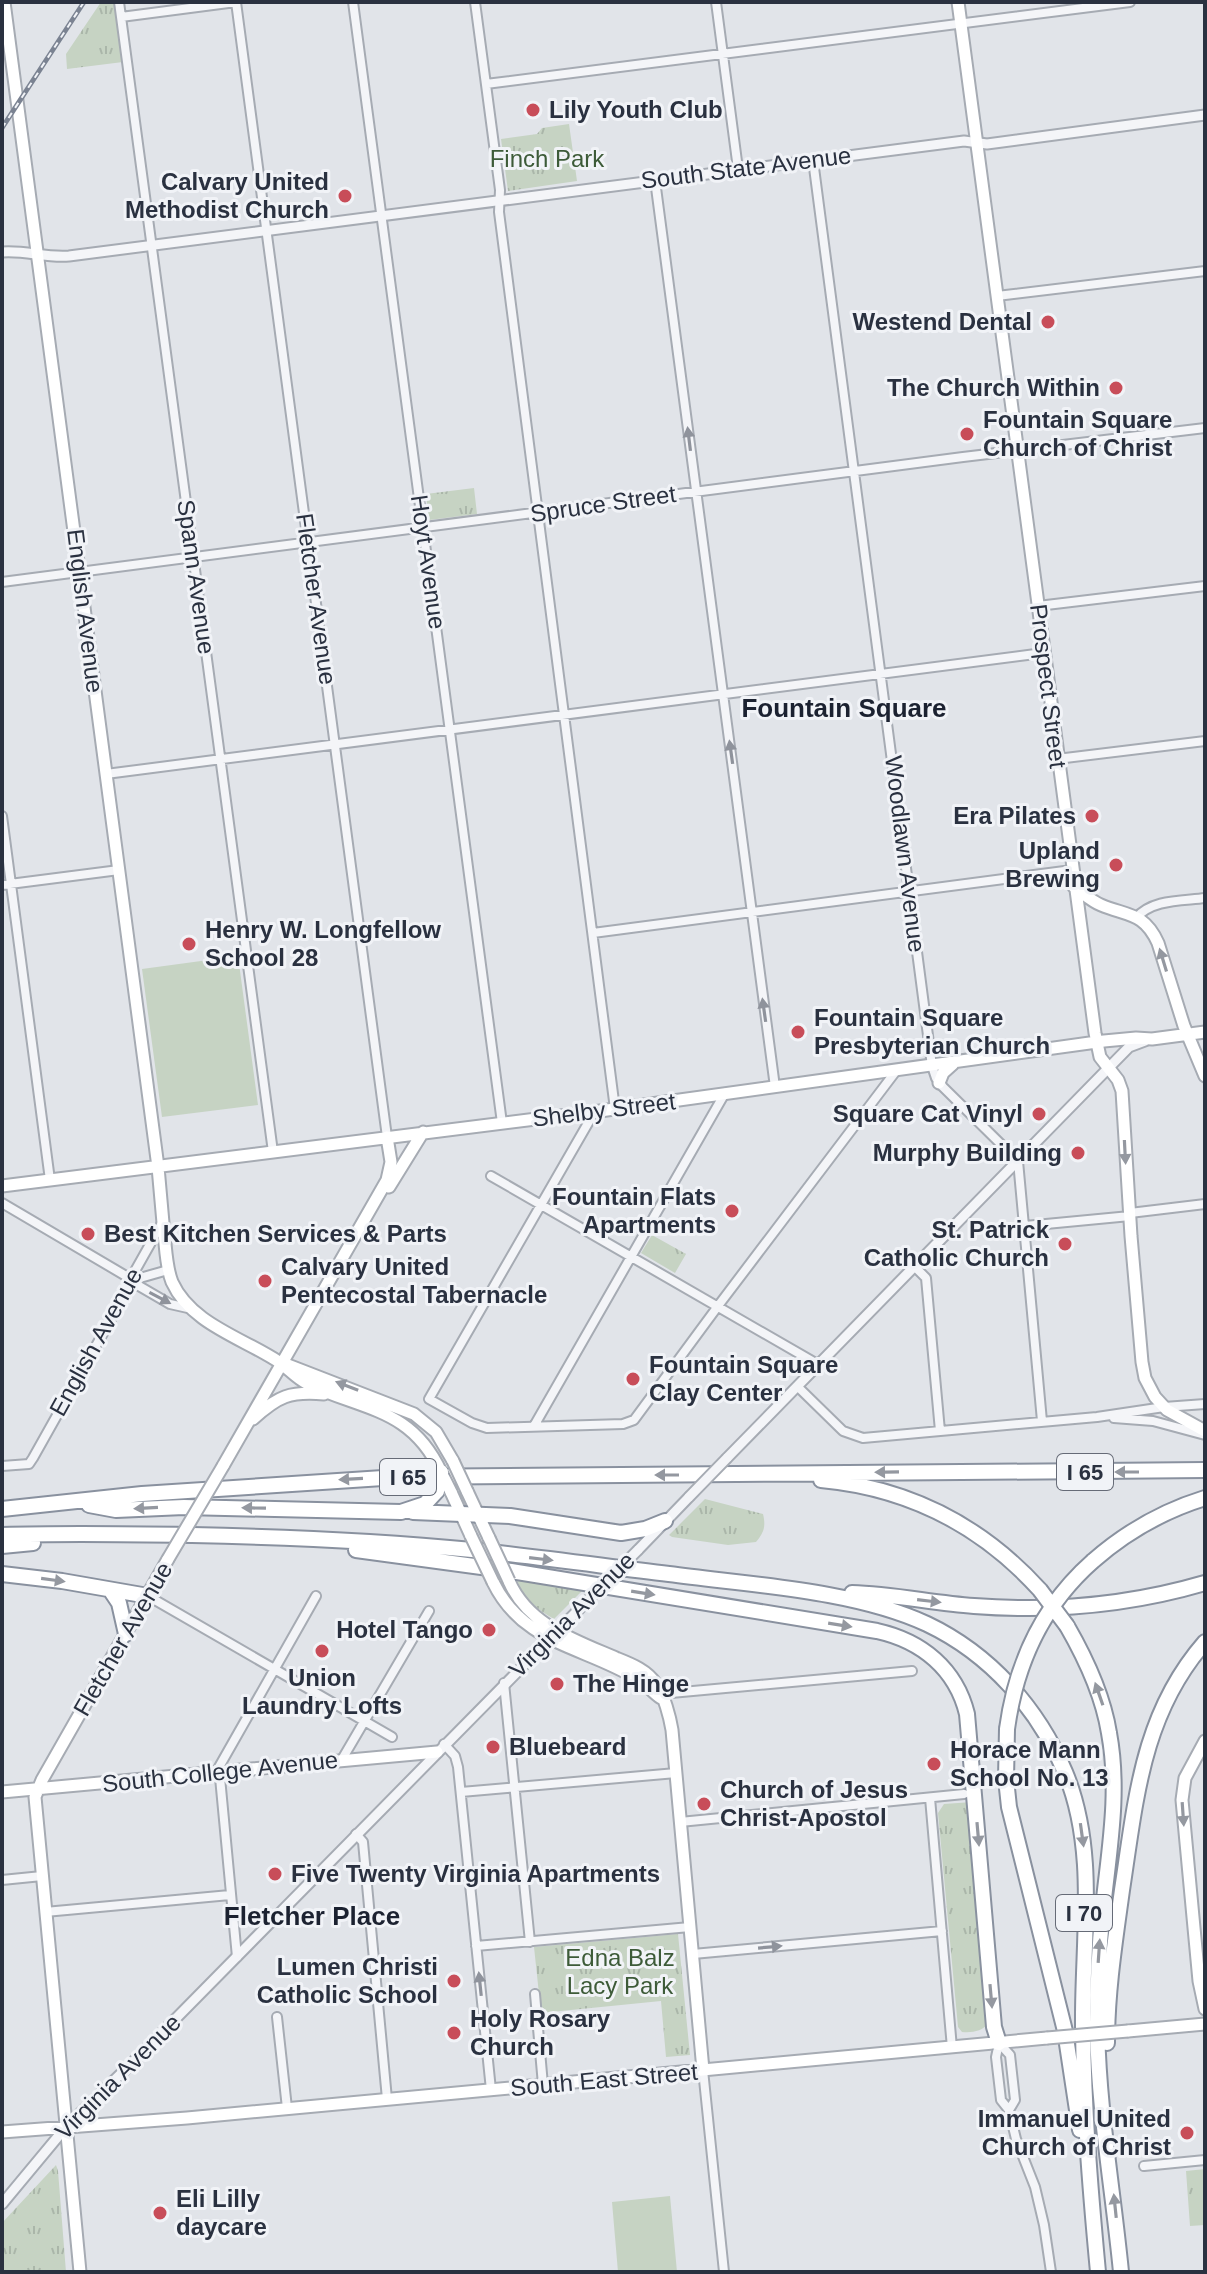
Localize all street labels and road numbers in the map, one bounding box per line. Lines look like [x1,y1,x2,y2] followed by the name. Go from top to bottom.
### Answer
[639,141,853,194] street label: South State Avenue
[528,480,678,527] street label: Spruce Street
[406,493,451,631] street label: Hoyt Avenue
[172,498,221,656] street label: Spann Avenue
[291,511,342,686] street label: Fletcher Avenue
[62,527,109,694] street label: English Avenue
[1025,602,1072,770] street label: Prospect Street
[880,754,931,954] street label: Woodlawn Avenue
[531,1087,677,1132] street label: Shelby Street
[44,1263,147,1420] street label: English Avenue
[1057,1454,1113,1490] road number: I 65
[380,1459,436,1495] road number: I 65
[503,1546,640,1683] street label: Virginia Avenue
[68,1557,178,1720] street label: Fletcher Avenue
[101,1746,339,1797] street label: South College Avenue
[1056,1895,1112,1931] road number: I 70
[49,2008,186,2145] street label: Virginia Avenue
[509,2058,699,2101] street label: South East Street

